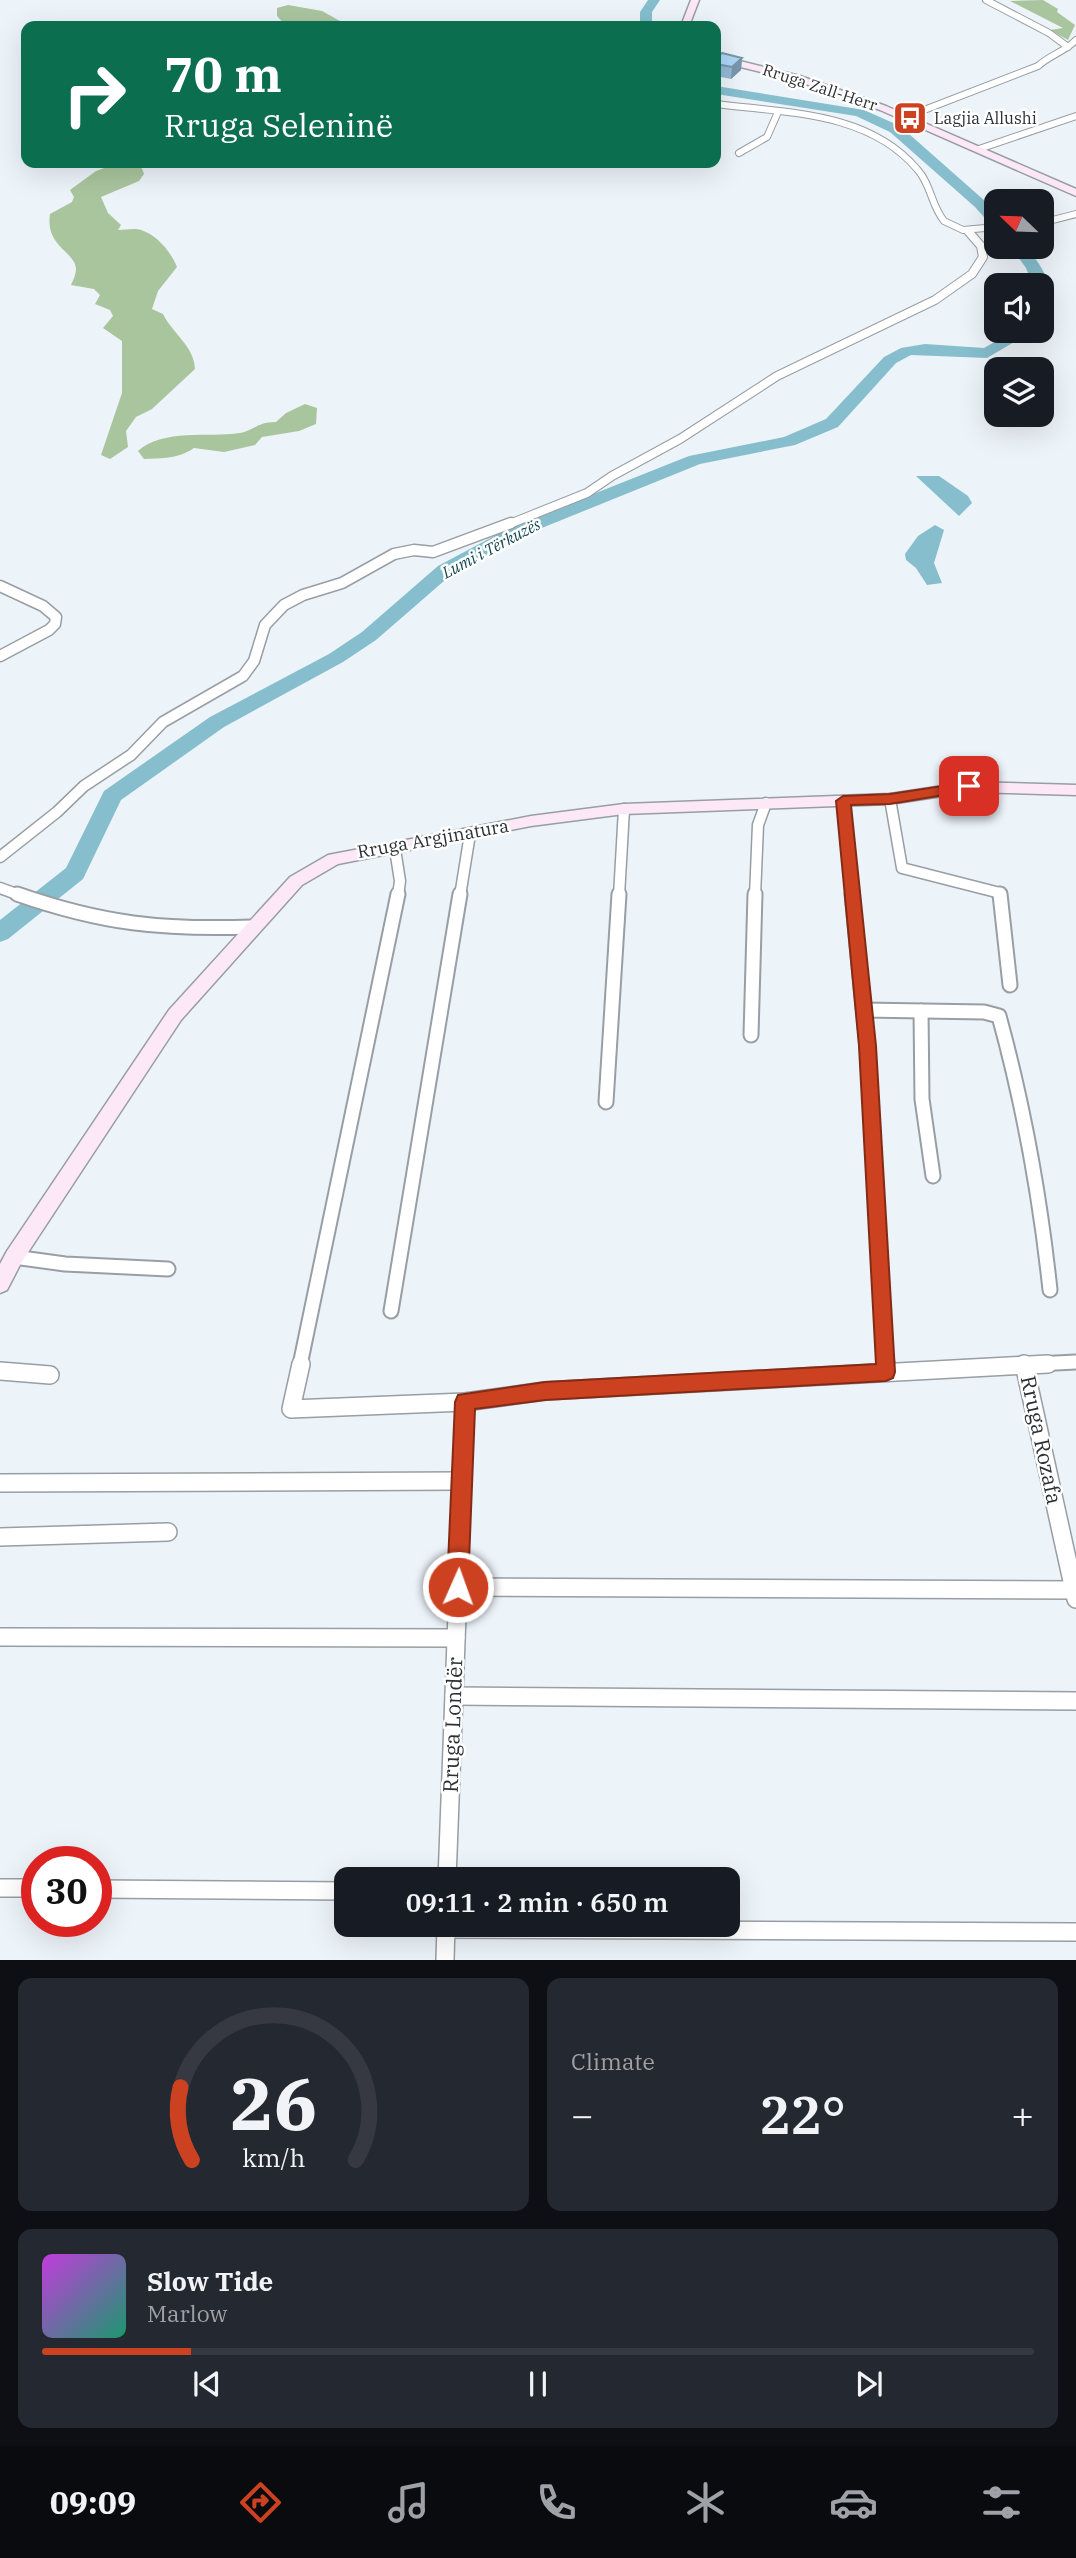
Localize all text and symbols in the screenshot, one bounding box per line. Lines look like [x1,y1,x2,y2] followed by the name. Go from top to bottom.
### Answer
[164,42,282,105] text: 70 m
[49,49,140,140] icon: right
[760,59,880,115] street label: Rruga Zall-Herr
[891,99,929,137] bus stop icon: Lagjia Allushi
[164,104,393,146] text: Rruga Seleninë
[934,108,1037,128] place label: Lagjia Allushi
[984,189,1054,259] north arrow
[984,189,1054,427] map controls
[984,273,1054,343] button: sound
[984,357,1054,427] button: layers
[438,514,544,583] water label: Lumi i Tërkuzës
[939,756,999,816] pin
[950,767,988,805] icon: arrive
[355,814,511,863] street label: Rruga Argjinatura
[1015,1373,1069,1507] street label: Rruga Rozafa
[421,1550,495,1624] position arrow
[436,1656,468,1793] street label: Rruga Londër
[21,1846,112,1937] speed limit sign: 30
[406,1885,668,1919] text: 09:11 · 2 min · 650 m
[571,2046,655,2076] text: Climate
[230,2056,317,2151] text: 26
[759,2081,846,2148] text: 22°
[571,2090,594,2139] text: −
[1011,2090,1034,2139] text: +
[242,2141,305,2174] text: km/h
[147,2264,273,2298] text: Slow Tide
[147,2298,227,2328] text: Marlow
[188,2365,226,2403] icon: previous
[519,2365,557,2403] icon: pause
[850,2365,888,2403] icon: next
[236,2478,285,2527] icon: directions
[384,2478,433,2527] icon: music
[532,2478,581,2527] icon: phone
[681,2478,730,2527] icon: climate
[829,2478,878,2527] icon: car
[977,2478,1026,2527] icon: filters
[50,2481,136,2523] text: 09:09

